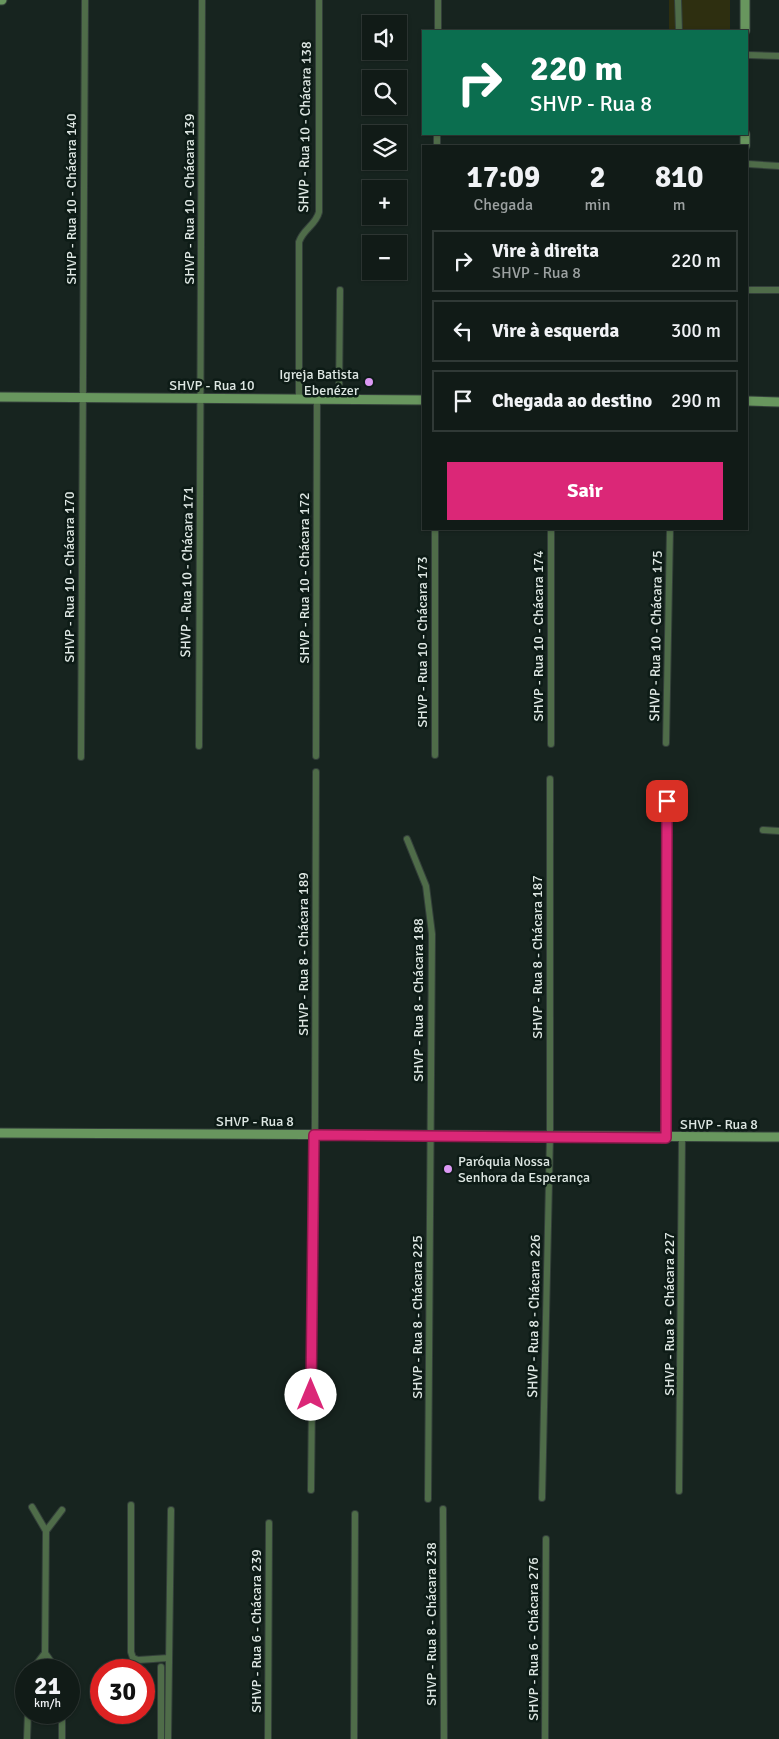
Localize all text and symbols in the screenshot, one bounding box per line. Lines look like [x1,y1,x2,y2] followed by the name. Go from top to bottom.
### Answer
[362,15,407,280] map controls
[362,15,407,60] button: sound
[295,41,315,213] street label: SHVP - Rua 10 - Chácara 138
[530,47,623,90] text: 220 m
[447,50,512,115] icon: right
[362,70,407,115] button: search
[530,90,652,117] text: SHVP - Rua 8
[63,113,80,285] street label: SHVP - Rua 10 - Chácara 140
[181,113,198,285] street label: SHVP - Rua 10 - Chácara 139
[362,125,407,170] button: layers
[466,159,540,196] text: 17:09
[589,159,606,196] text: 2
[655,159,703,196] text: 810
[362,180,407,225] button: +
[474,195,533,215] text: Chegada
[585,195,610,215] text: min
[673,195,686,215] text: m
[362,235,407,280] button: −
[492,239,599,263] text: Vire à direita
[449,247,477,275] icon: right
[671,249,721,273] text: 220 m
[492,263,581,283] text: SHVP - Rua 8
[449,317,477,345] icon: left
[492,319,619,343] text: Vire à esquerda
[671,319,721,343] text: 300 m
[279,366,360,399] place label: Igreja Batista Ebenézer
[363,376,375,388] marker: Igreja Batista Ebenézer
[169,377,255,394] street label: SHVP - Rua 10
[449,387,477,415] icon: arrive
[492,389,652,413] text: Chegada ao destino
[671,389,721,413] text: 290 m
[447,462,723,520] button: Sair
[177,486,197,658] street label: SHVP - Rua 10 - Chácara 171
[61,491,78,663] street label: SHVP - Rua 10 - Chácara 170
[296,492,313,664] street label: SHVP - Rua 10 - Chácara 172
[530,550,547,722] street label: SHVP - Rua 10 - Chácara 174
[646,550,666,722] street label: SHVP - Rua 10 - Chácara 175
[414,556,431,728] street label: SHVP - Rua 10 - Chácara 173
[646,780,688,822] pin
[653,787,681,815] icon: arrive
[295,872,312,1036] street label: SHVP - Rua 8 - Chácara 189
[529,875,546,1039] street label: SHVP - Rua 8 - Chácara 187
[410,918,427,1082] street label: SHVP - Rua 8 - Chácara 188
[216,1113,294,1130] street label: SHVP - Rua 8
[680,1116,758,1133] street label: SHVP - Rua 8
[458,1153,590,1186] place label: Paróquia Nossa Senhora da Esperança
[442,1163,454,1175] marker: Paróquia Nossa Senhora da Esperança
[661,1232,678,1396] street label: SHVP - Rua 8 - Chácara 227
[524,1234,544,1398] street label: SHVP - Rua 8 - Chácara 226
[409,1235,426,1399] street label: SHVP - Rua 8 - Chácara 225
[284,1368,336,1420] position arrow
[423,1542,440,1706] street label: SHVP - Rua 8 - Chácara 238
[248,1549,265,1713] street label: SHVP - Rua 6 - Chácara 239
[525,1557,542,1721] street label: SHVP - Rua 6 - Chácara 276
[90,1659,155,1724] speed limit sign: 30
[34,1670,61,1701] text: 21
[34,1696,61,1711] text: km/h

